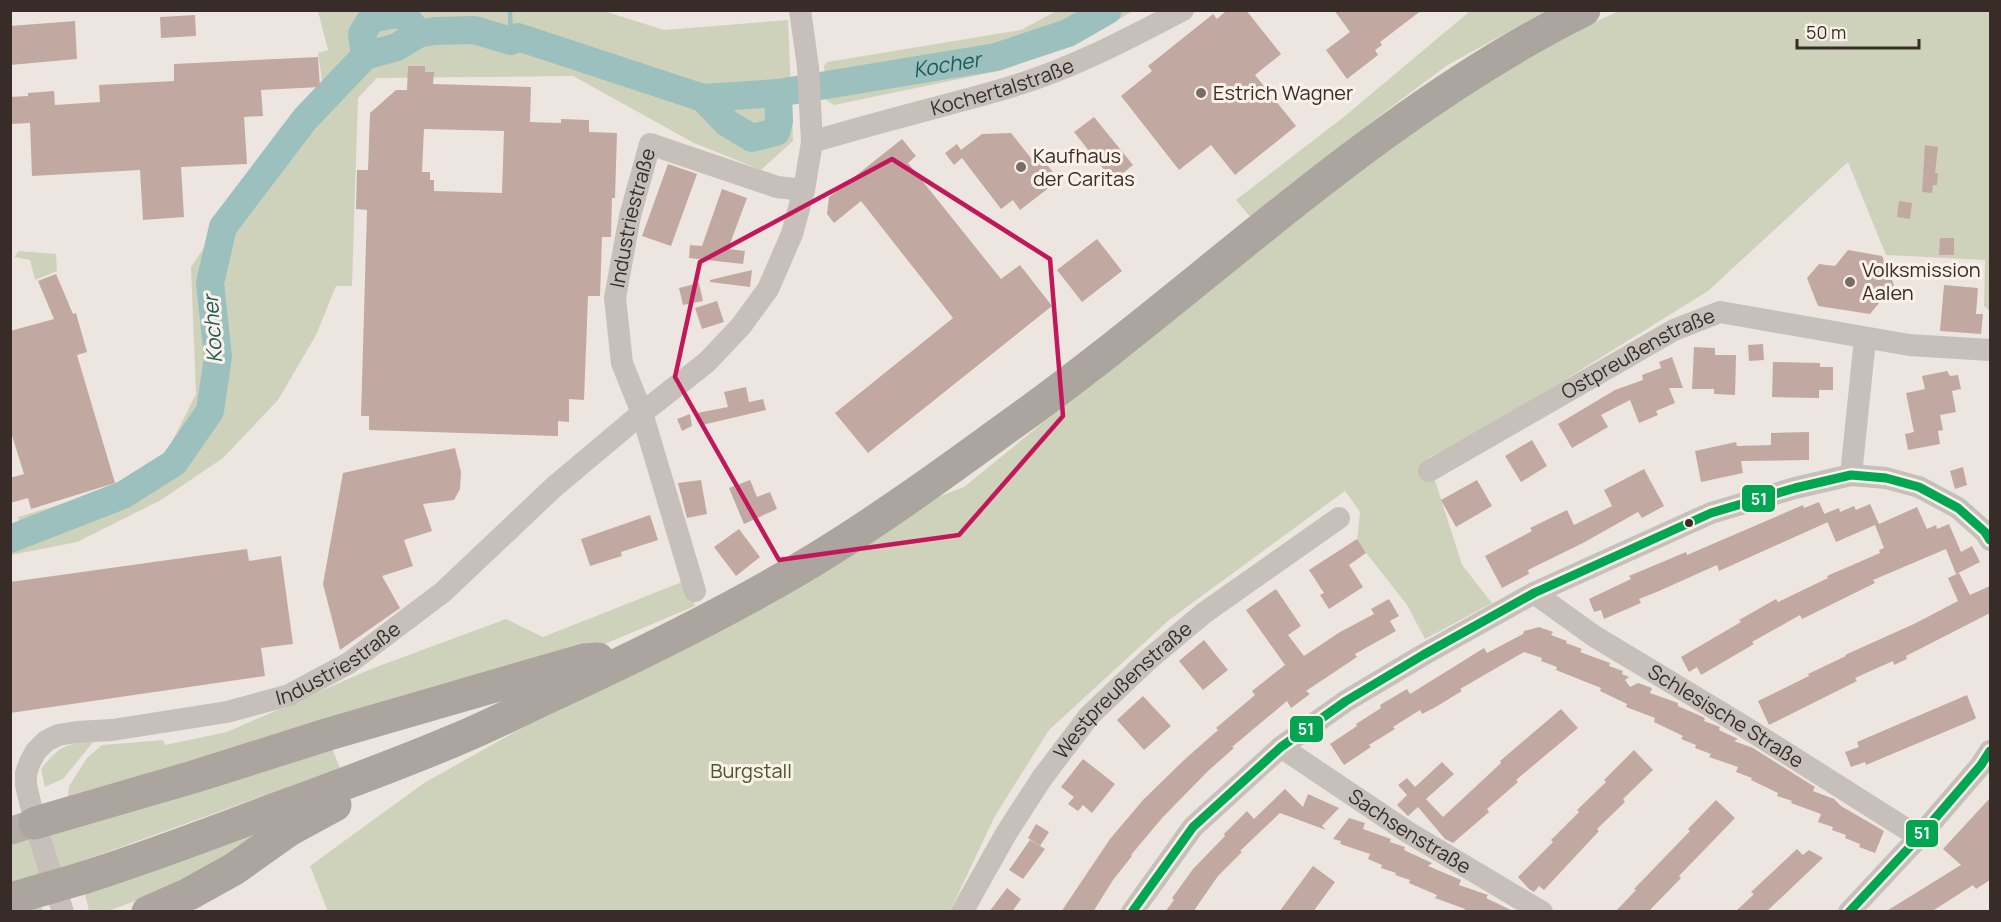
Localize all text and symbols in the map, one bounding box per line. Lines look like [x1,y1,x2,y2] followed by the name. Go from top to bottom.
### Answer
[1797,12,1918,50] scale bar
[1806,20,1846,44] text: 50 m
[911,44,985,83] water label: Kocher
[927,51,1078,121] street label: Kochertalstraße
[1213,79,1353,106] place label: Estrich Wagner
[1194,86,1208,100] marker: Estrich Wagner
[1033,142,1135,192] place label: Kaufhaus der Caritas
[603,145,661,290] street label: Industriestraße
[1014,160,1028,174] marker: Kaufhaus der Caritas
[1862,256,1981,306] place label: Volksmission Aalen
[1843,275,1857,289] marker: Volksmission Aalen
[195,292,228,364] water label: Kocher
[1556,301,1719,405] street label: Ostpreußenstraße
[1741,484,1776,513] line badge: 51
[1751,488,1767,510] text: 51
[1683,517,1695,529] unlabelled marker
[272,615,406,711] street label: Industriestraße
[1047,615,1197,764] street label: Westpreußenstraße
[1643,658,1809,774] street label: Schlesische Straße
[1289,715,1324,743] line badge: 51
[1298,718,1314,740] text: 51
[710,757,792,784] park label: Burgstall
[1343,782,1476,880] street label: Sachsenstraße
[1905,819,1939,848] line badge: 51
[1914,822,1930,844] text: 51

